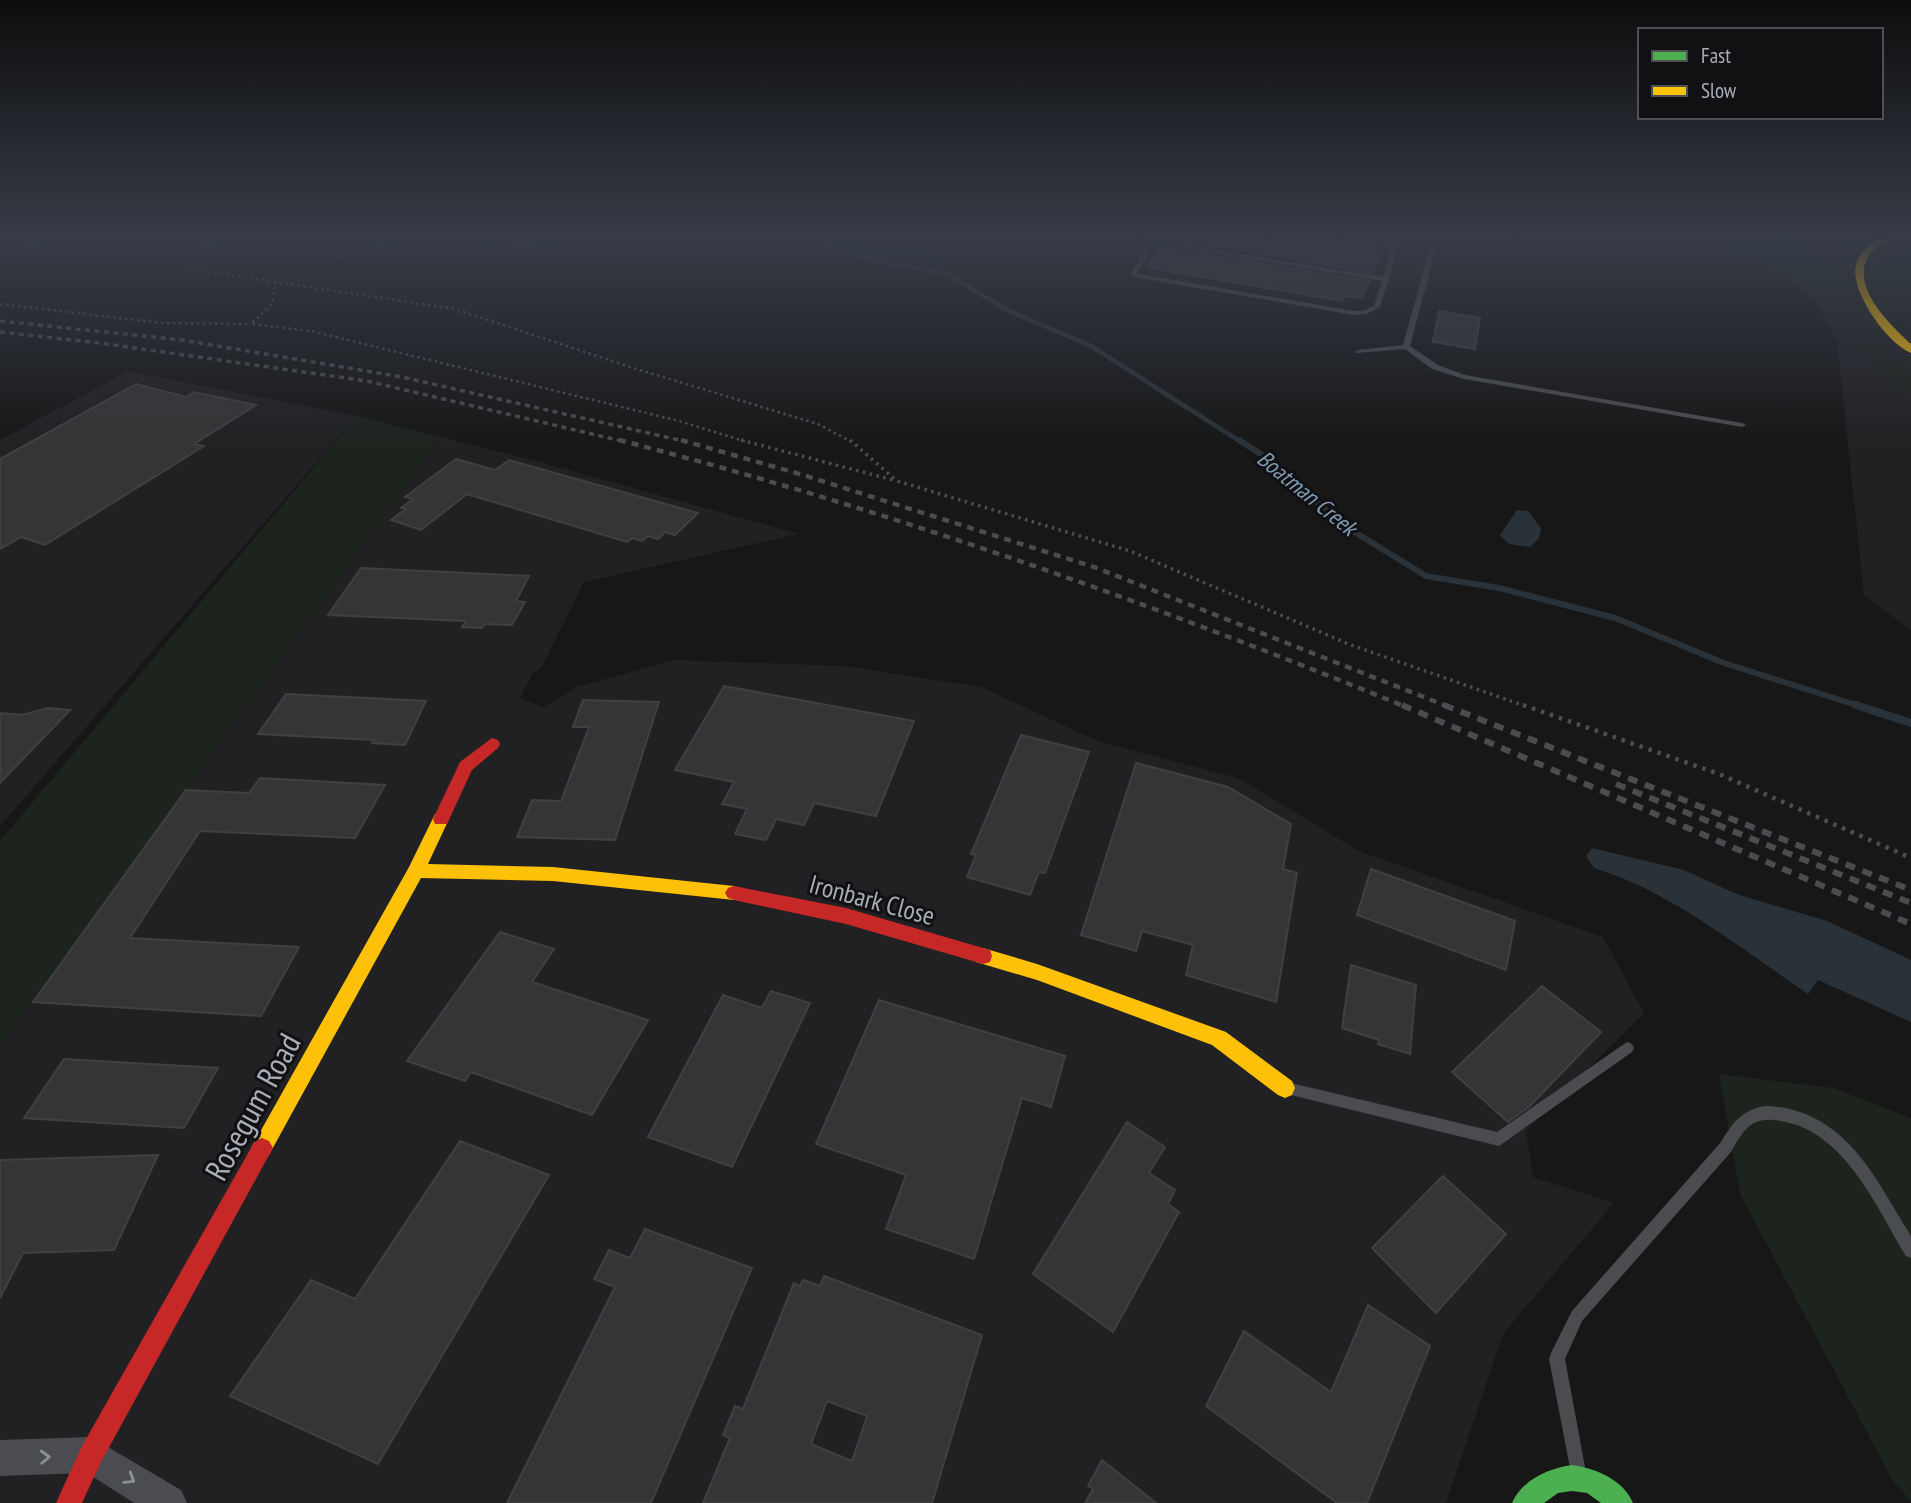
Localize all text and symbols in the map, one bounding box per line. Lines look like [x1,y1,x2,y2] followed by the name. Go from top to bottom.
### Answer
[1638,28,1883,119] legend
[1701,42,1731,69] text: Fast
[1701,77,1737,104] text: Slow
[1252,444,1365,543] water label: Boatman Creek
[806,867,938,932] street label: Ironbark Close
[195,1026,310,1187] street label: Rosegum Road
[40,1449,51,1464] one-way arrow
[122,1471,135,1484] one-way arrow

